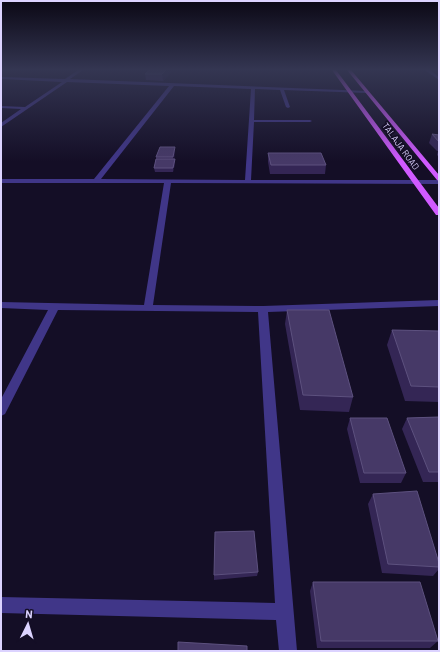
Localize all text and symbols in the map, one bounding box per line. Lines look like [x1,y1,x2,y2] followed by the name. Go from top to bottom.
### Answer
[380,120,422,172] street label: TALAJA ROAD
[8,604,48,644] north arrow
[25,607,33,620] text: N

